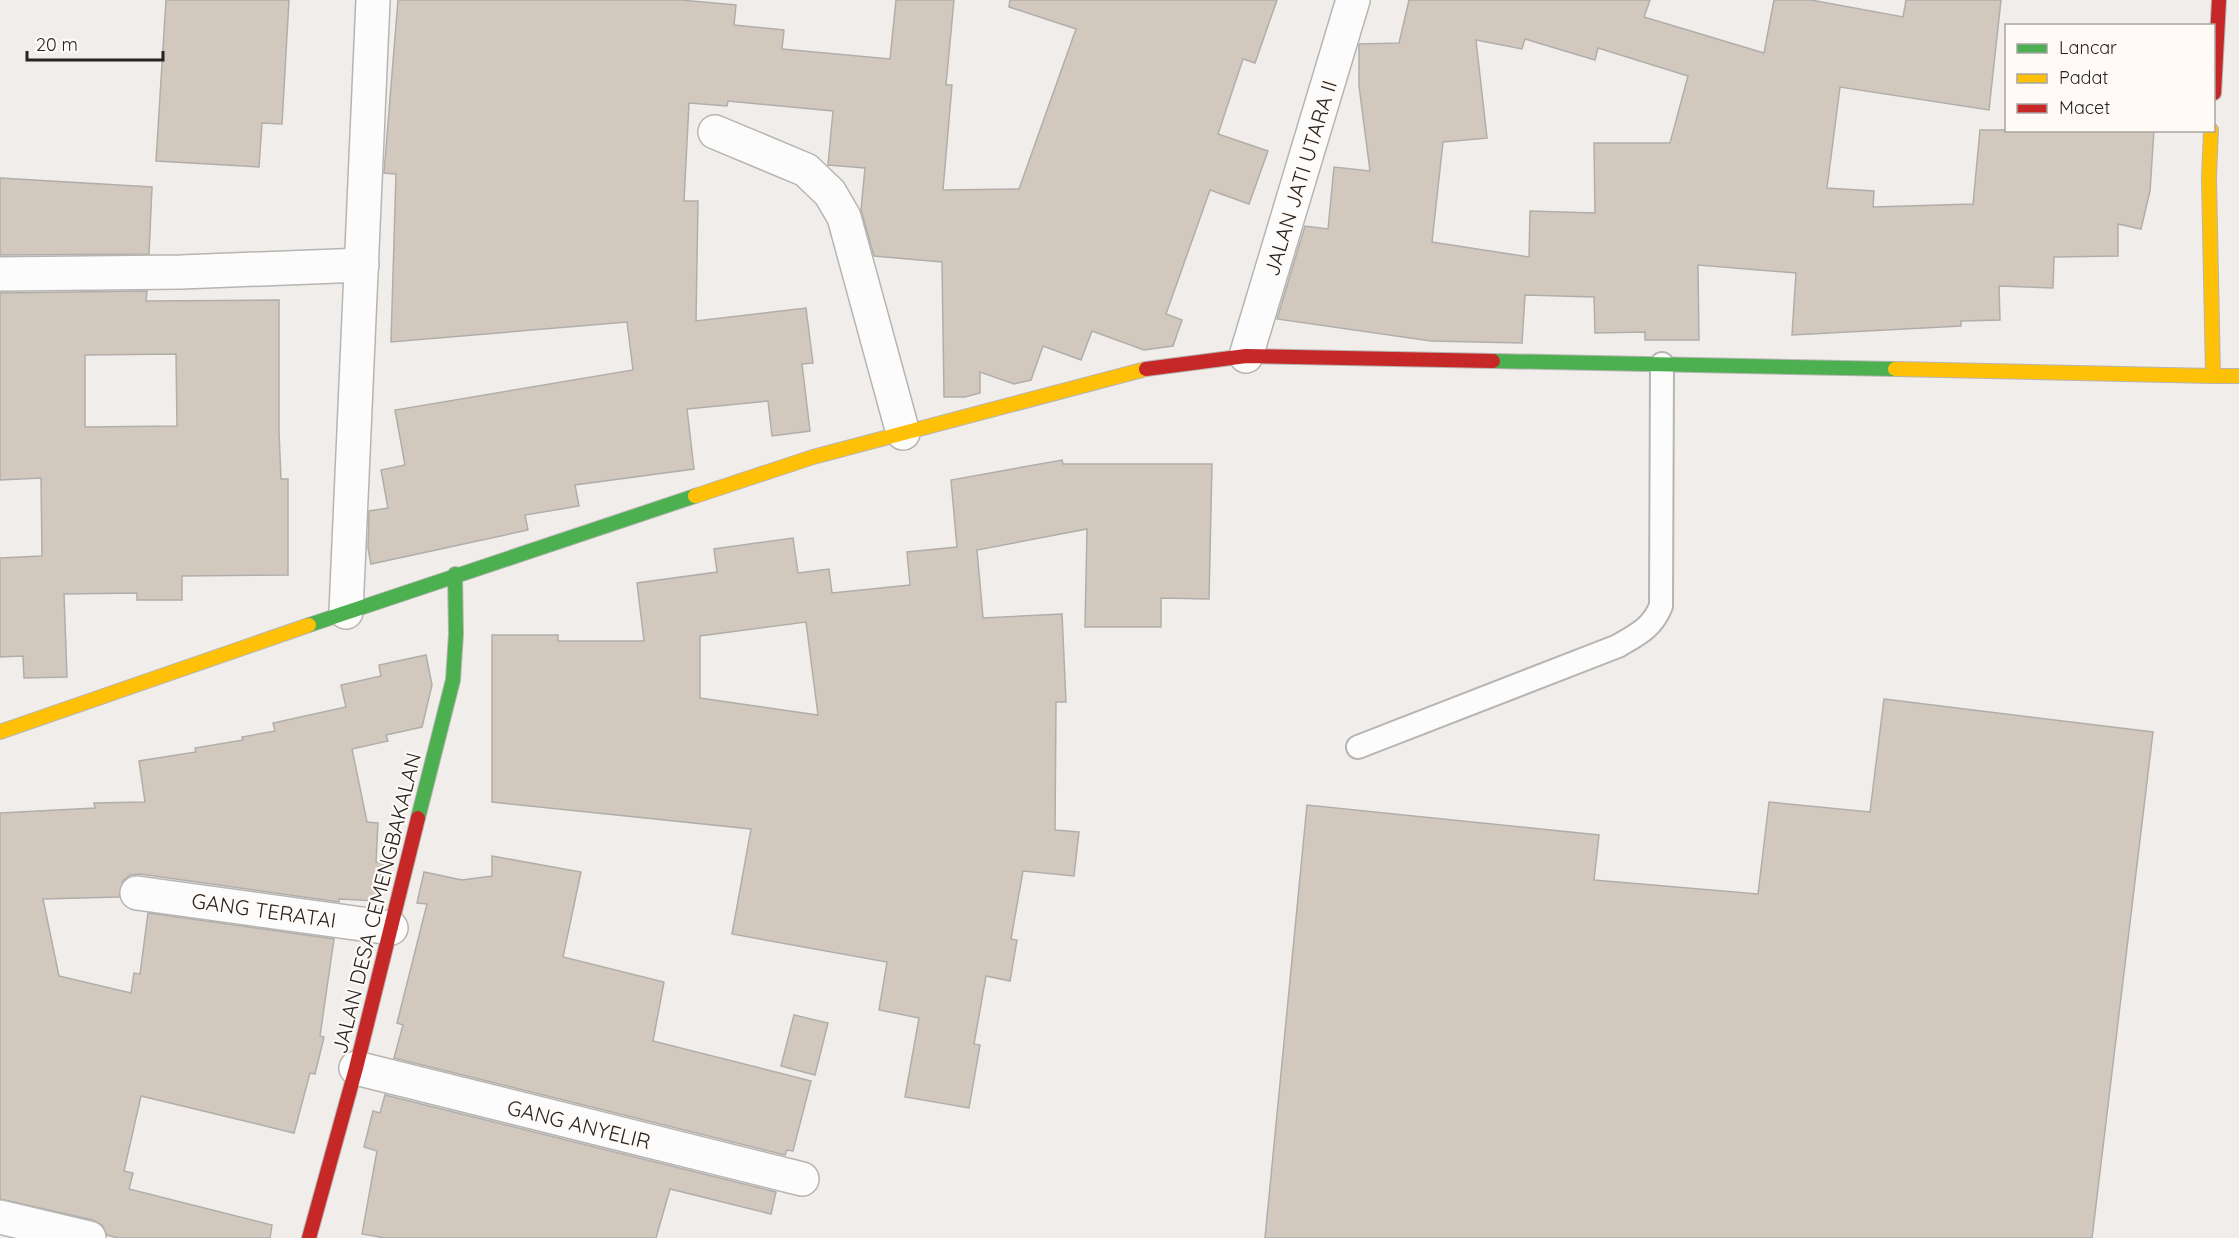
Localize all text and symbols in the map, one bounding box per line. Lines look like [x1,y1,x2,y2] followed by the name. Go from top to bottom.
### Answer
[27,24,164,62] scale bar
[2005,24,2215,132] legend
[36,33,78,56] text: 20 m
[2059,36,2117,59] text: Lancar
[2059,66,2108,89] text: Padat
[1258,77,1342,279] street label: JALAN JATI UTARA II
[2059,96,2110,119] text: Macet
[326,750,426,1056] street label: JALAN DESA CEMENGBAKALAN
[190,887,338,933] street label: GANG TERATAI
[505,1094,653,1154] street label: GANG ANYELIR

